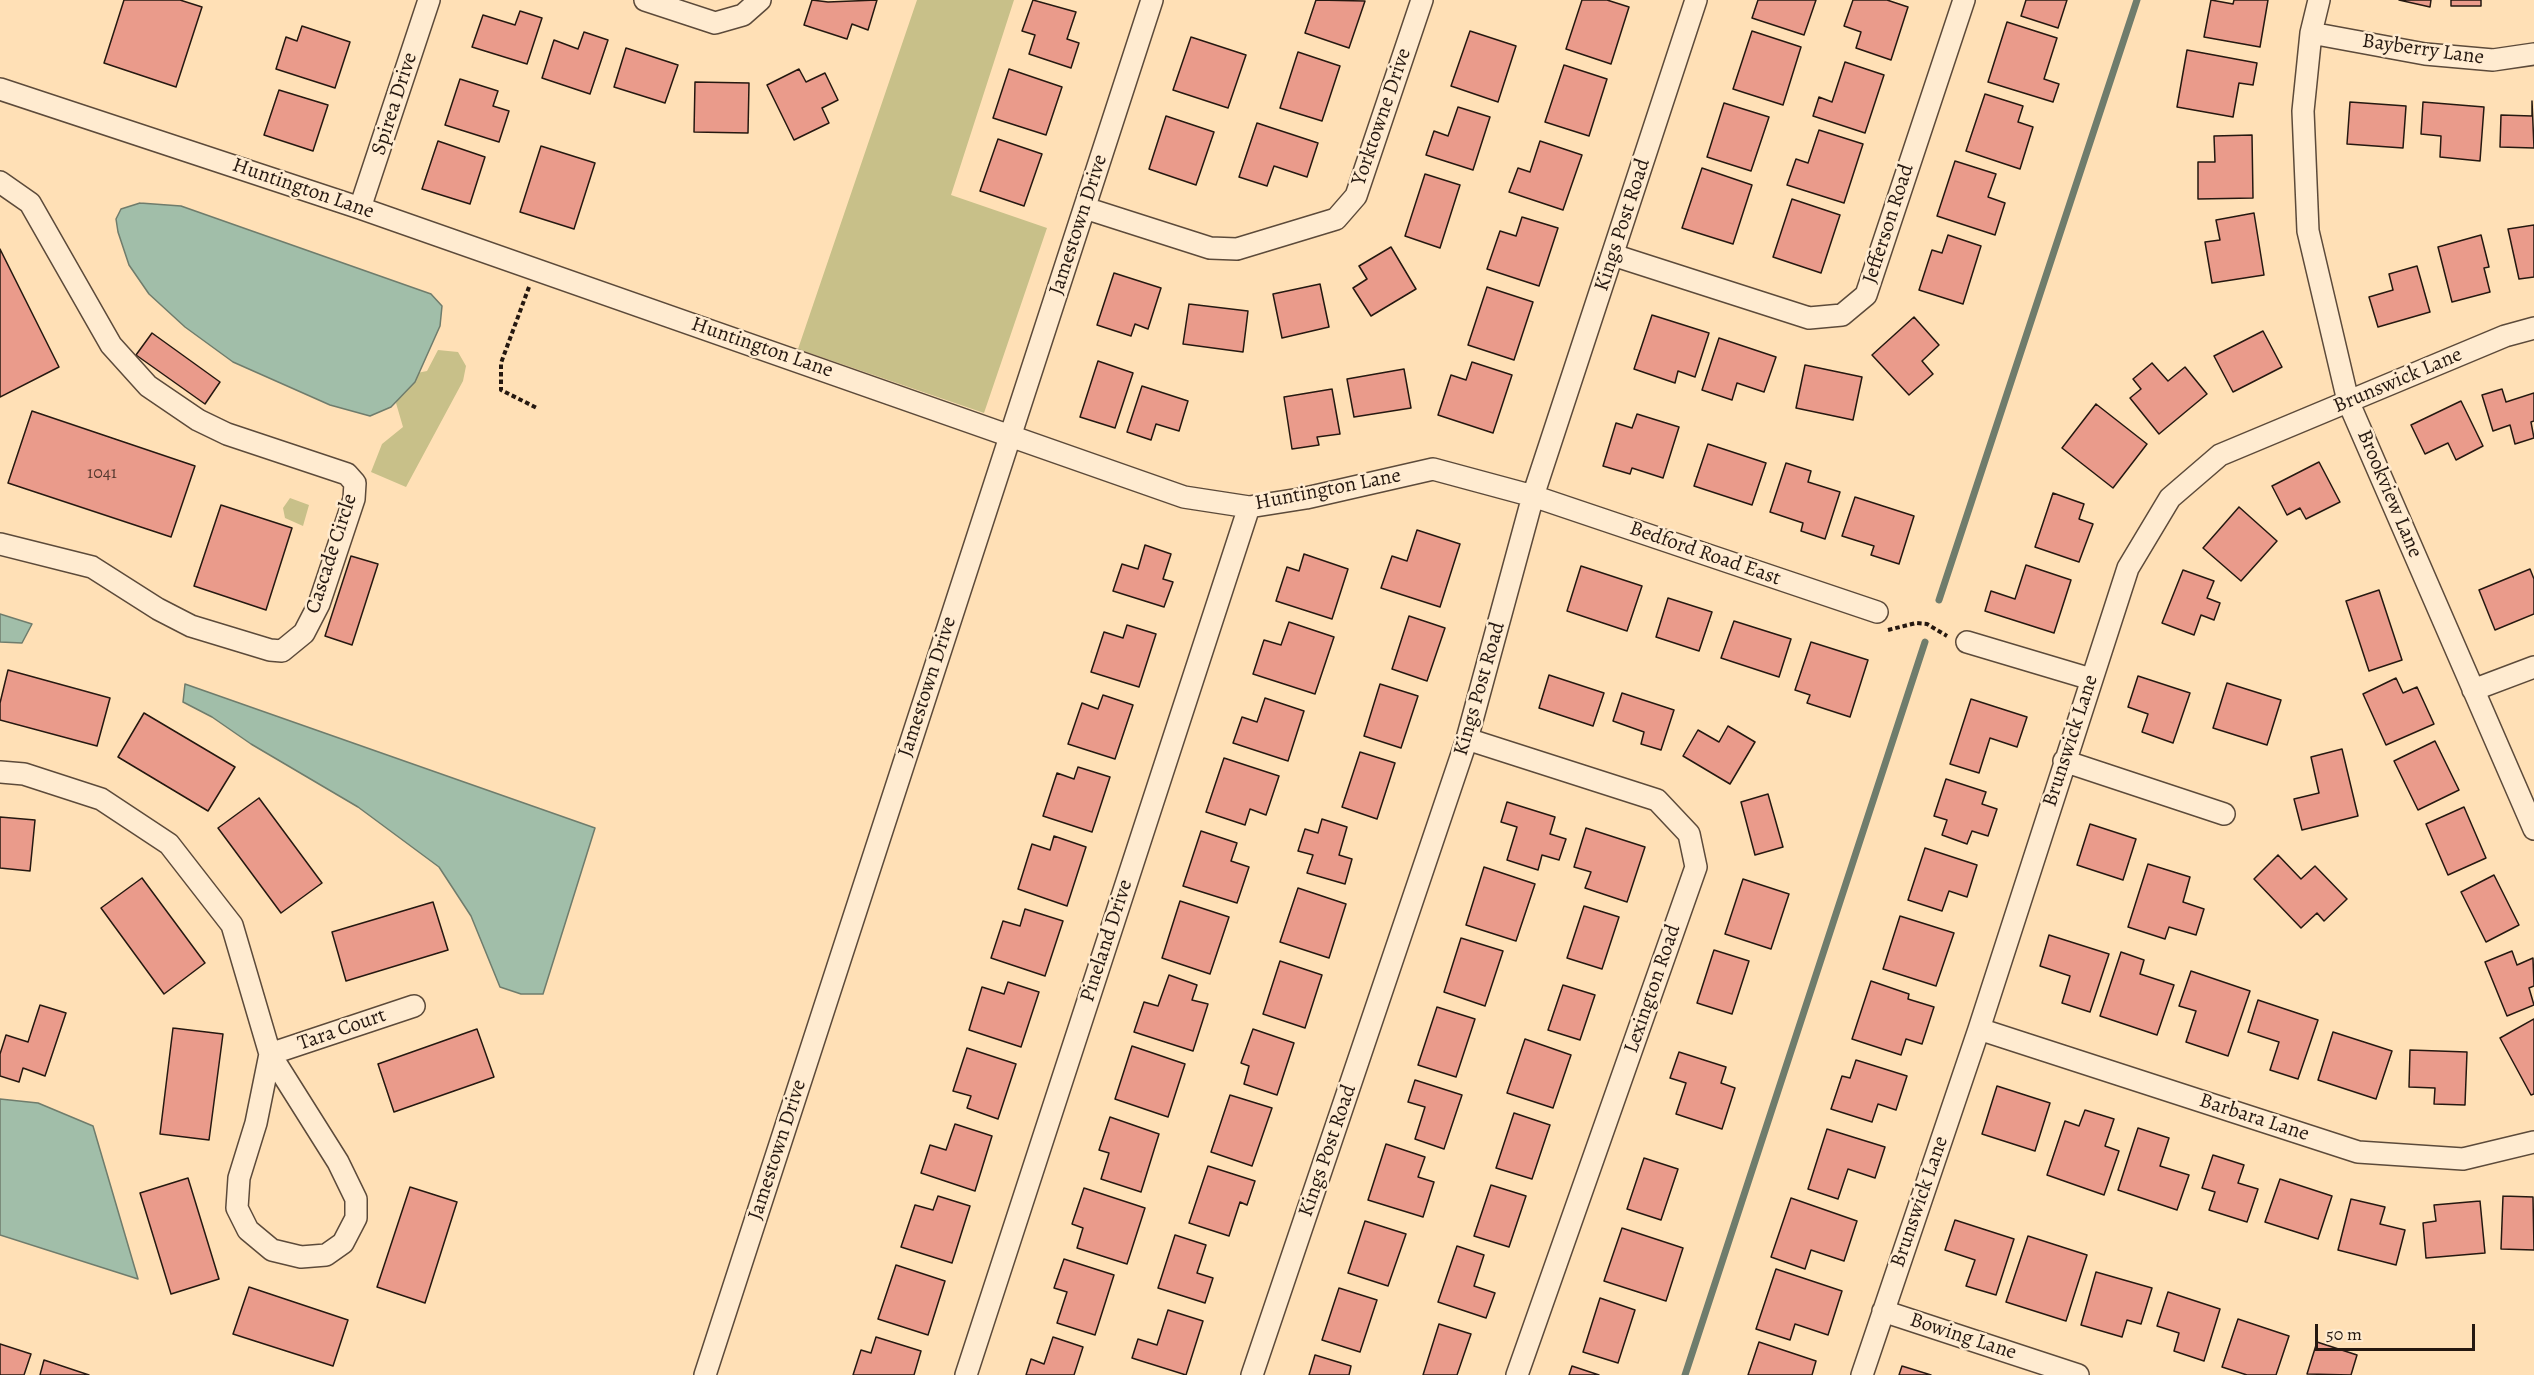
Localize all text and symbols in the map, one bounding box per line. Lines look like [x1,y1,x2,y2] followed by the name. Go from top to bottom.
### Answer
[2361,29,2485,71] street label: Bayberry Lane
[1347,45,1417,189] street label: Yorktowne Drive
[367,49,423,159] street label: Spirea Drive
[1044,152,1114,298] street label: Jamestown Drive
[229,153,377,225] street label: Huntington Lane
[1590,155,1656,295] street label: Kings Post Road
[1858,161,1920,287] street label: Jefferson Road
[688,312,836,384] street label: Huntington Lane
[2330,343,2466,419] street label: Brunswick Lane
[2351,426,2427,562] street label: Brookview Lane
[87,463,117,485] house number: 1041
[1253,464,1403,516] street label: Huntington Lane
[301,491,363,617] street label: Cascade Circle
[1626,516,1784,592] street label: Bedford Road East
[893,614,963,760] street label: Jamestown Drive
[1449,619,1511,759] street label: Kings Post Road
[2038,672,2104,810] street label: Brunswick Lane
[1075,877,1139,1005] street label: Pineland Drive
[1619,921,1687,1057] street label: Lexington Road
[295,1003,389,1057] street label: Tara Court
[743,1077,813,1223] street label: Jamestown Drive
[1294,1082,1362,1220] street label: Kings Post Road
[2196,1088,2312,1148] street label: Barbara Lane
[1886,1133,1954,1271] street label: Brunswick Lane
[1906,1308,2020,1366] street label: Bowing Lane
[2318,1312,2478,1350] scale bar
[2326,1322,2362,1346] text: 50 m

